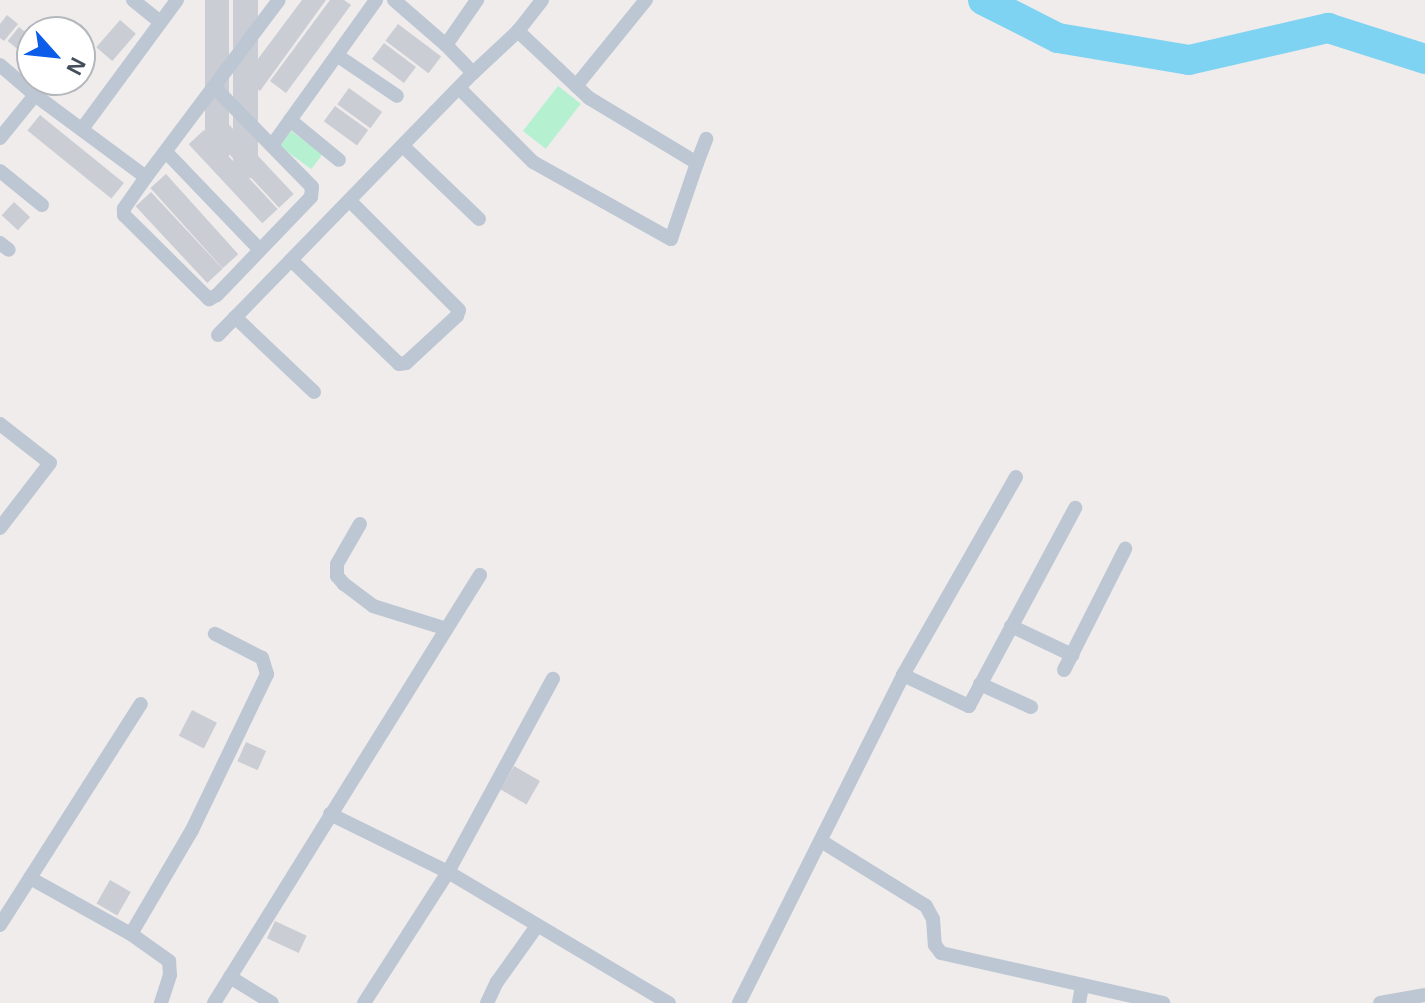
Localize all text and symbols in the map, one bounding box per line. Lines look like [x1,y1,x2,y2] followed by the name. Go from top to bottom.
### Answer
[16,16,96,96] north arrow
[61,53,91,79] text: N

